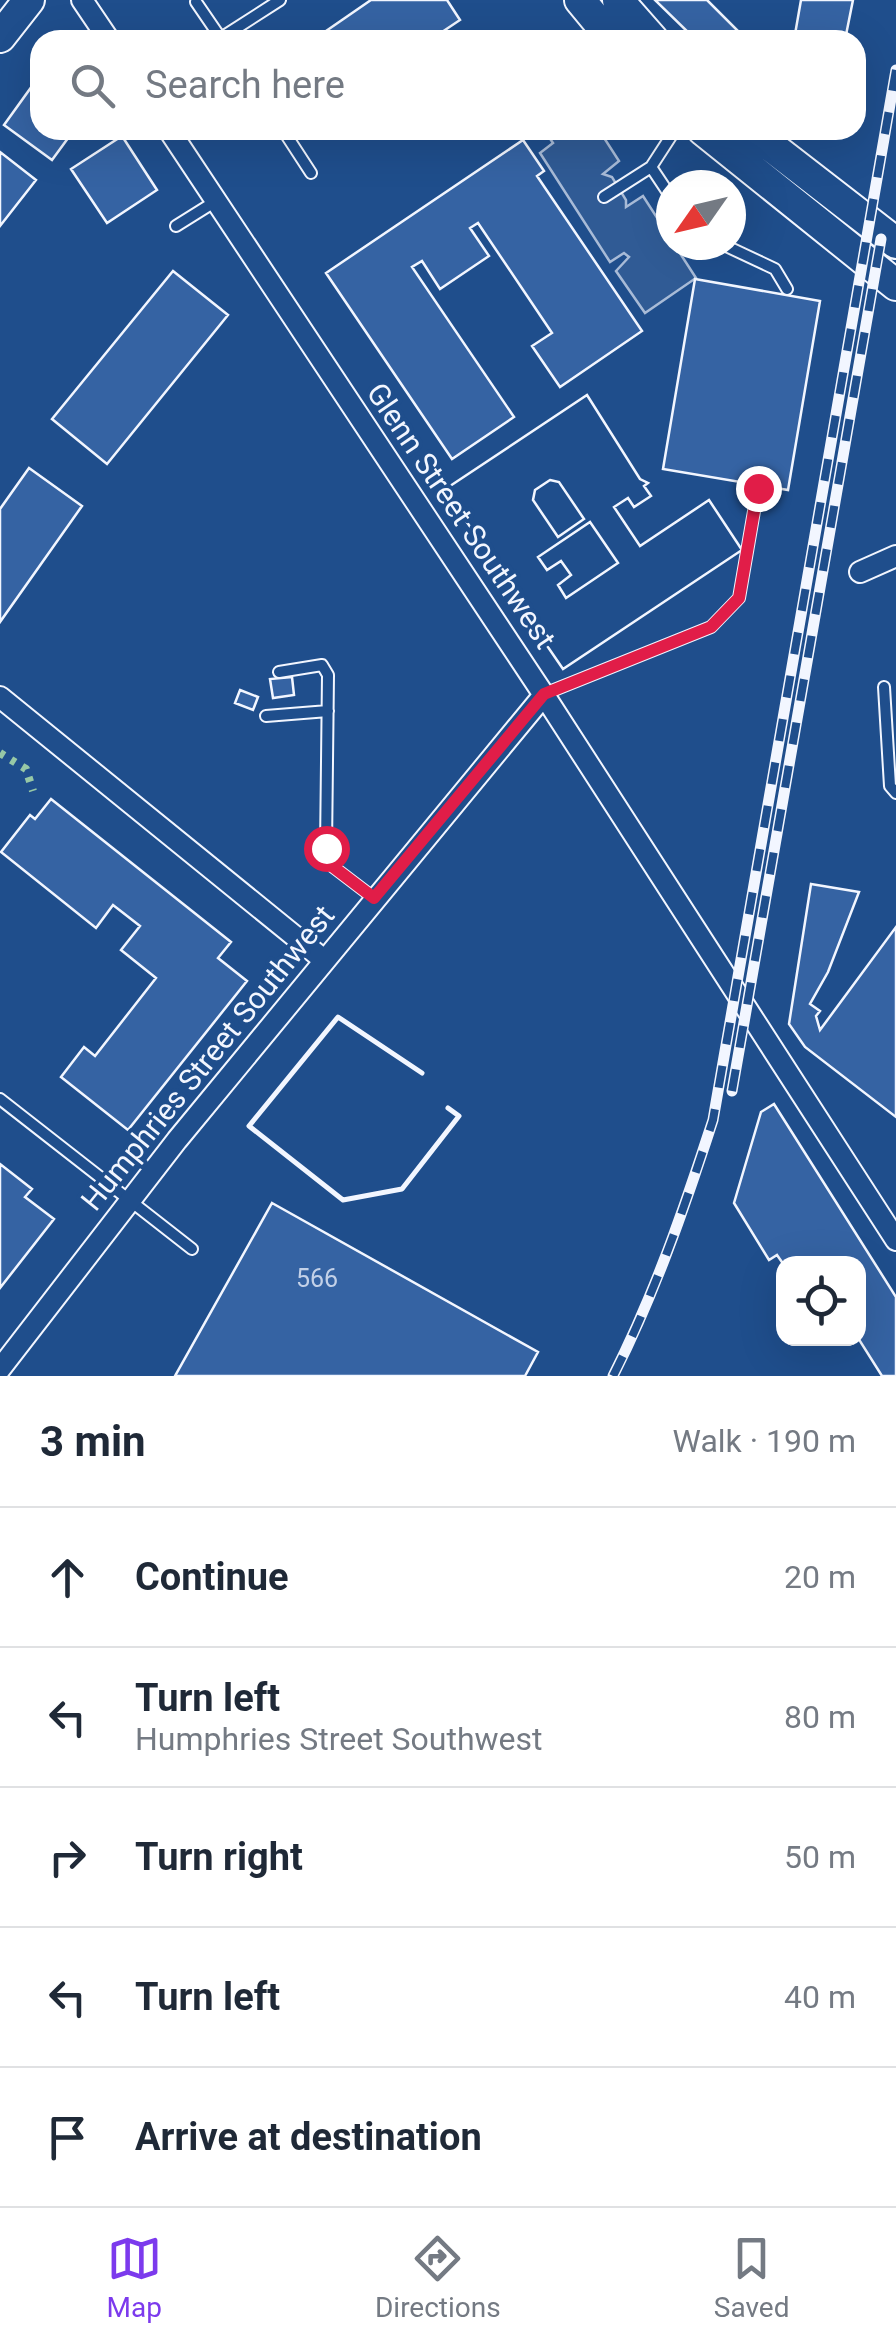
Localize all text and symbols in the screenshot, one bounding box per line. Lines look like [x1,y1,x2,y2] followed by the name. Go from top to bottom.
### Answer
[30,30,866,140] search box
[65,58,120,113] icon: search
[145,63,345,107] text: Search here
[656,170,746,260] north arrow
[360,376,563,655] street label: Glenn Street Southwest
[736,466,782,512] route end
[304,826,350,872] route start
[74,898,341,1217] street label: Humphries Street Southwest
[776,1256,866,1346] map controls
[776,1256,866,1346] button: locate
[296,1264,338,1293] house number: 566
[40,1417,146,1466] text: 3 min
[673,1422,856,1460] text: Walk · 190 m
[40,1550,95,1605] icon: ahead
[135,1555,289,1599] text: Continue
[784,1558,856,1596] text: 20 m
[135,1676,280,1720] text: Turn left
[40,1690,95,1745] icon: left
[784,1698,856,1736] text: 80 m
[135,1720,543,1758] text: Humphries Street Southwest
[40,1830,95,1885] icon: right
[135,1835,303,1879] text: Turn right
[784,1838,856,1876] text: 50 m
[40,1970,95,2025] icon: left
[135,1975,280,2019] text: Turn left
[784,1978,856,2016] text: 40 m
[40,2110,95,2165] icon: arrive
[135,2115,482,2159] text: Arrive at destination
[107,2231,162,2324] tab: Map
[375,2231,501,2324] tab: Directions
[714,2231,789,2324] tab: Saved

